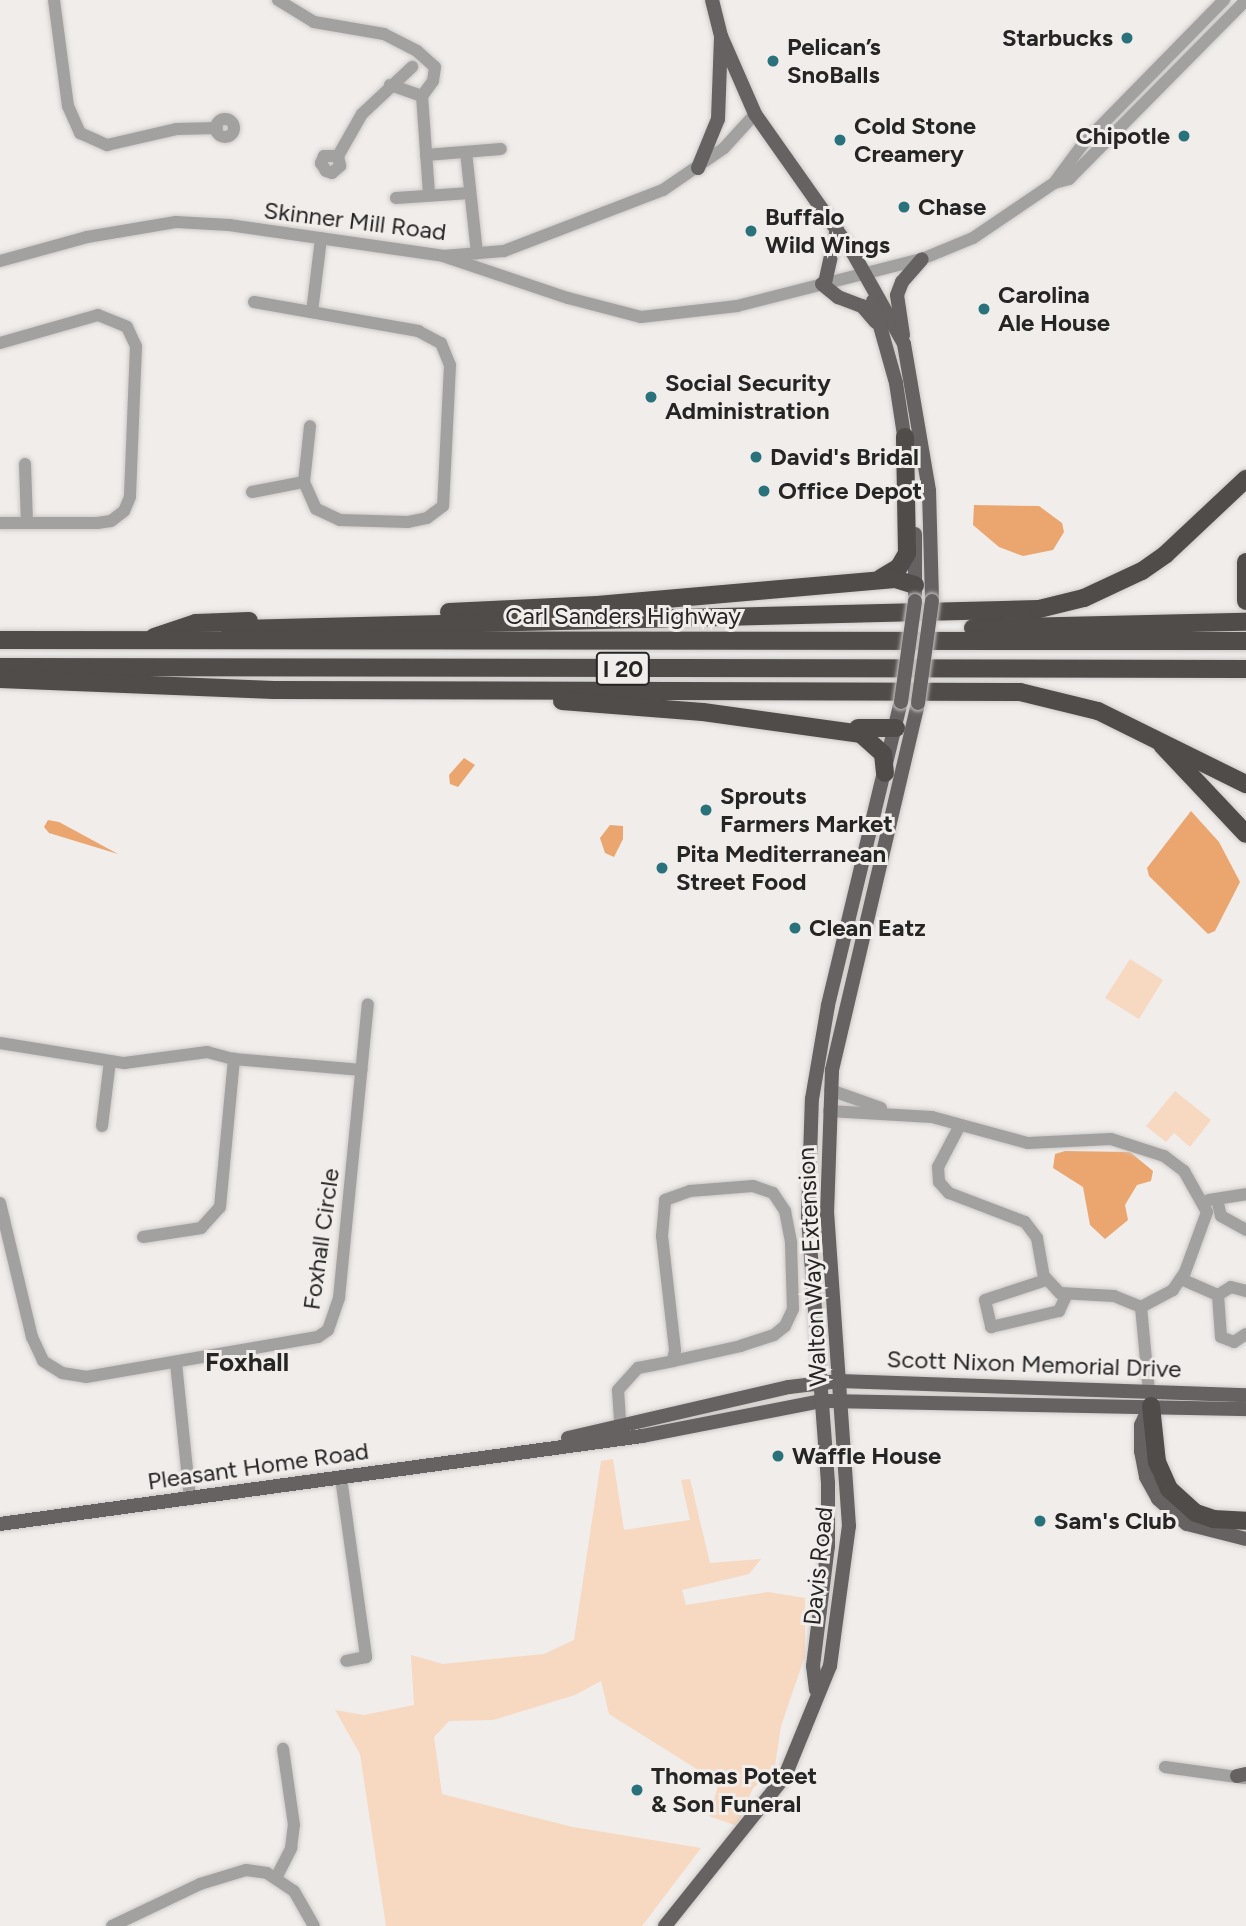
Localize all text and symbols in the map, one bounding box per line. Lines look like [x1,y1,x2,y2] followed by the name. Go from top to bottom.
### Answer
[1002,24,1113,52] place label: Starbucks
[1119,30,1135,46] marker: Starbucks
[787,33,881,89] place label: Pelican’s SnoBalls
[765,53,781,69] marker: Pelican’s SnoBalls
[854,112,976,168] place label: Cold Stone Creamery
[1075,122,1170,150] place label: Chipotle
[1176,128,1192,144] marker: Chipotle
[832,132,848,148] marker: Cold Stone Creamery
[918,193,986,221] place label: Chase
[262,196,448,246] street label: Skinner Mill Road
[896,199,912,215] marker: Chase
[765,203,890,259] place label: Buffalo Wild Wings
[743,223,759,239] marker: Buffalo Wild Wings
[998,281,1110,337] place label: Carolina Ale House
[976,301,992,317] marker: Carolina Ale House
[665,369,831,425] place label: Social Security Administration
[643,389,659,405] marker: Social Security Administration
[770,443,919,471] place label: David's Bridal
[748,449,764,465] marker: David's Bridal
[778,477,922,505] place label: Office Depot
[756,483,772,499] marker: Office Depot
[505,602,741,630] street label: Carl Sanders Highway
[595,650,651,688] road number: I 20
[720,782,893,838] place label: Sprouts Farmers Market
[698,802,714,818] marker: Sprouts Farmers Market
[676,840,886,896] place label: Pita Mediterranean Street Food
[654,860,670,876] marker: Pita Mediterranean Street Food
[809,914,926,942] place label: Clean Eatz
[787,920,803,936] marker: Clean Eatz
[791,1147,833,1387] street label: Walton Way Extension
[297,1166,345,1312] street label: Foxhall Circle
[886,1344,1182,1384] street label: Scott Nixon Memorial Drive
[205,1347,289,1379] district label: Foxhall
[146,1436,370,1496] street label: Pleasant Home Road
[792,1442,941,1470] place label: Waffle House
[770,1448,786,1464] marker: Waffle House
[797,1505,839,1627] street label: Davis Road
[1054,1507,1176,1535] place label: Sam's Club
[1032,1513,1048,1529] marker: Sam's Club
[651,1762,817,1818] place label: Thomas Poteet & Son Funeral
[629,1782,645,1798] marker: Thomas Poteet & Son Funeral

